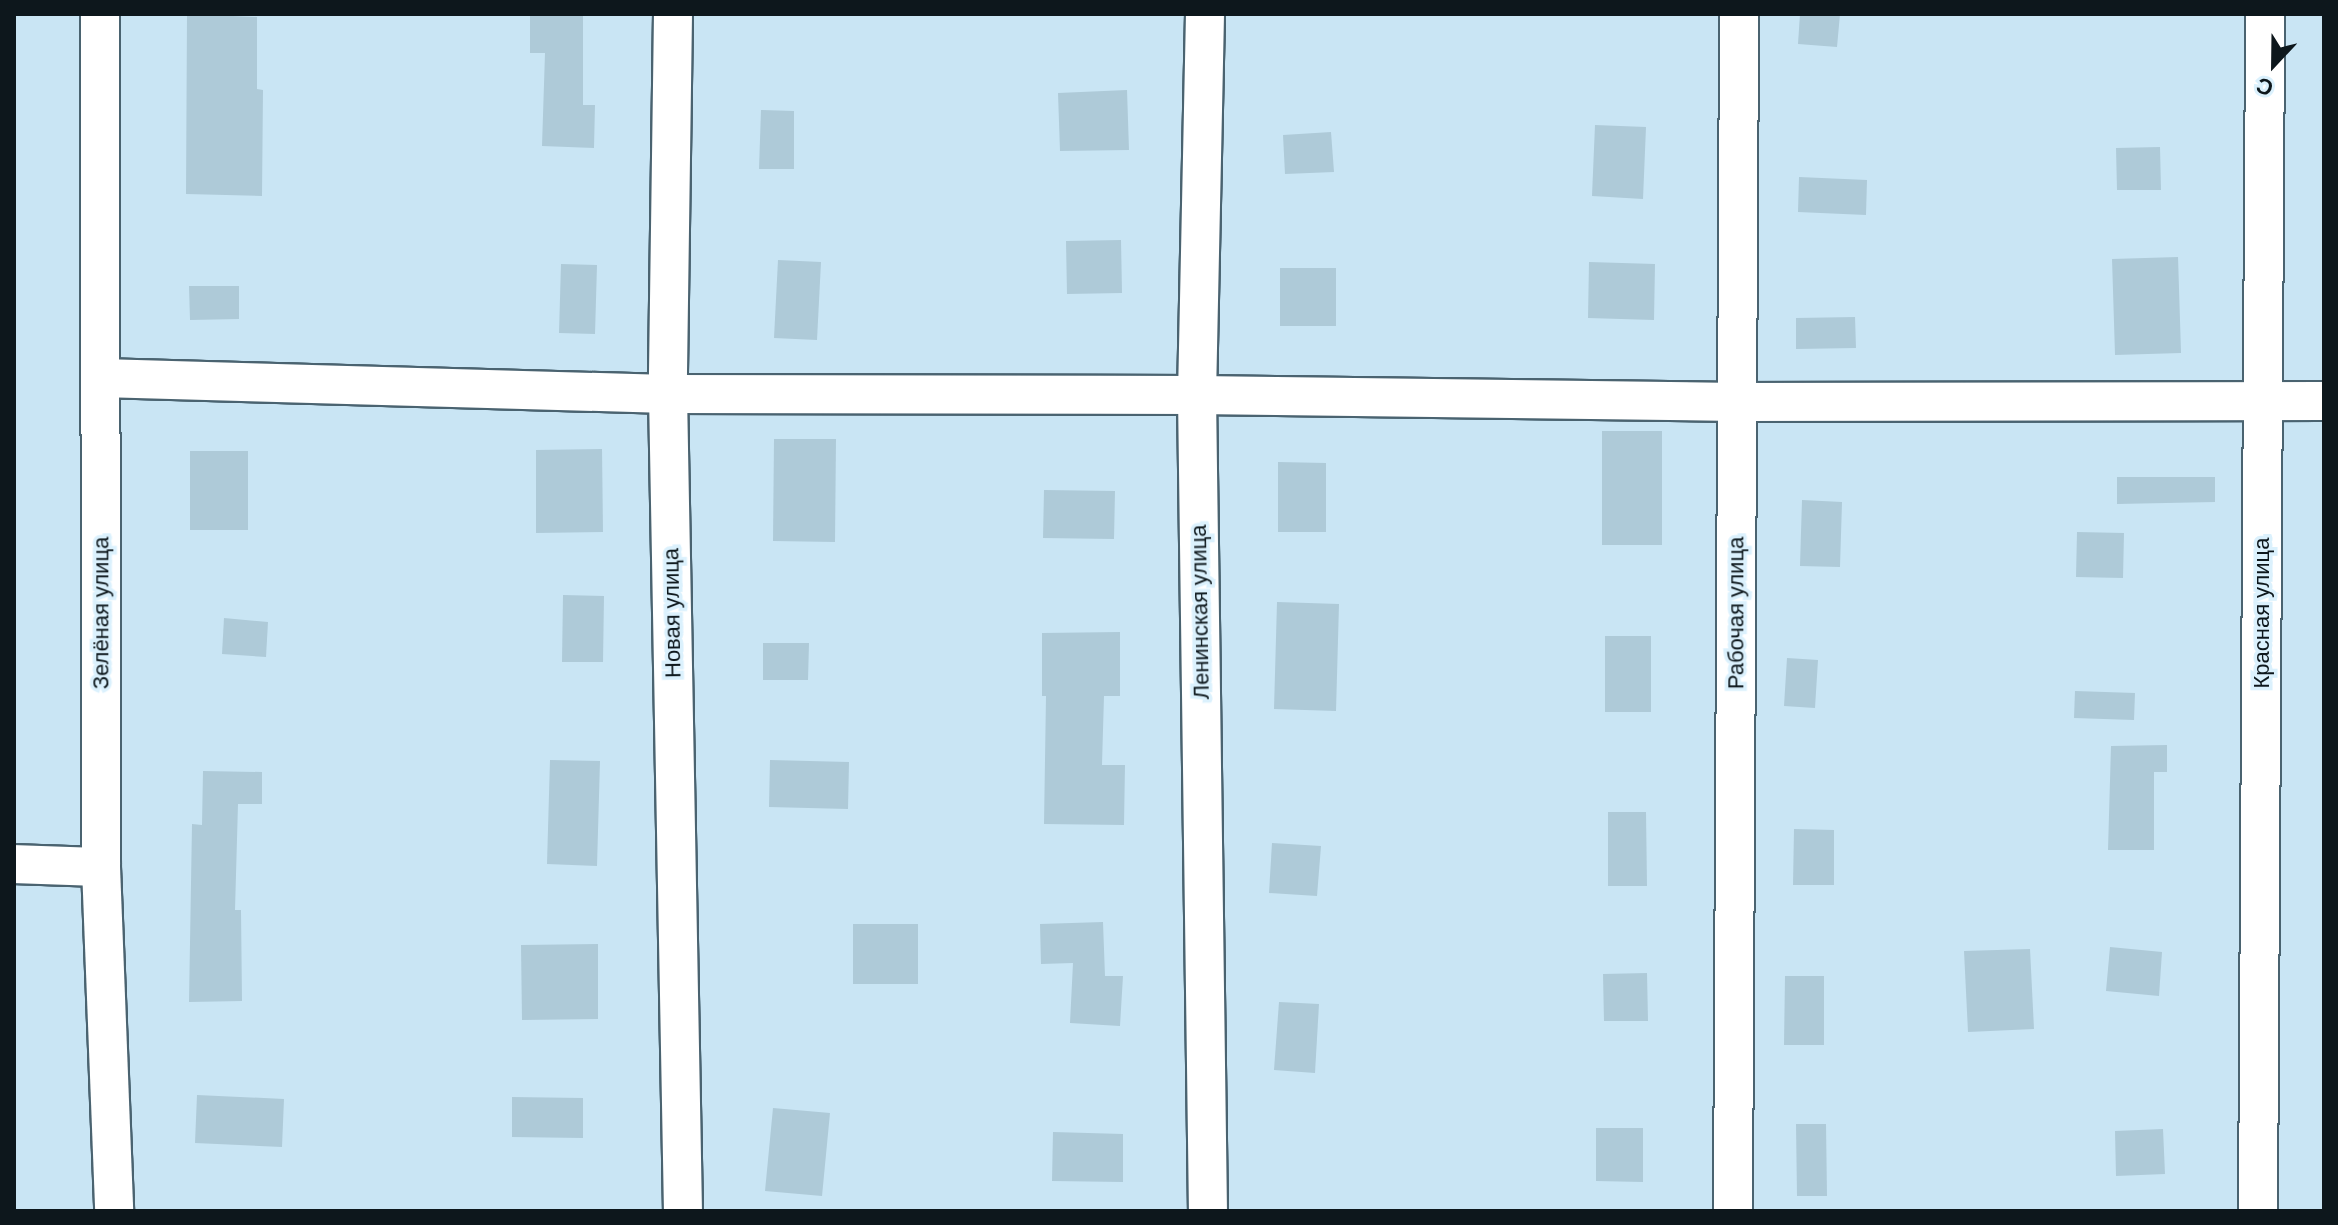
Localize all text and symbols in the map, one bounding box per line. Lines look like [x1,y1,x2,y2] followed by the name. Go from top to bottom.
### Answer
[2234,24,2314,104] north arrow
[2252,70,2278,103] text: С
[1185,524,1215,700] street label: Ленинская улица
[88,537,114,689] street label: Зелёная улица
[1723,537,1749,689] street label: Рабочая улица
[2249,538,2275,688] street label: Красная улица
[658,548,686,678] street label: Новая улица

